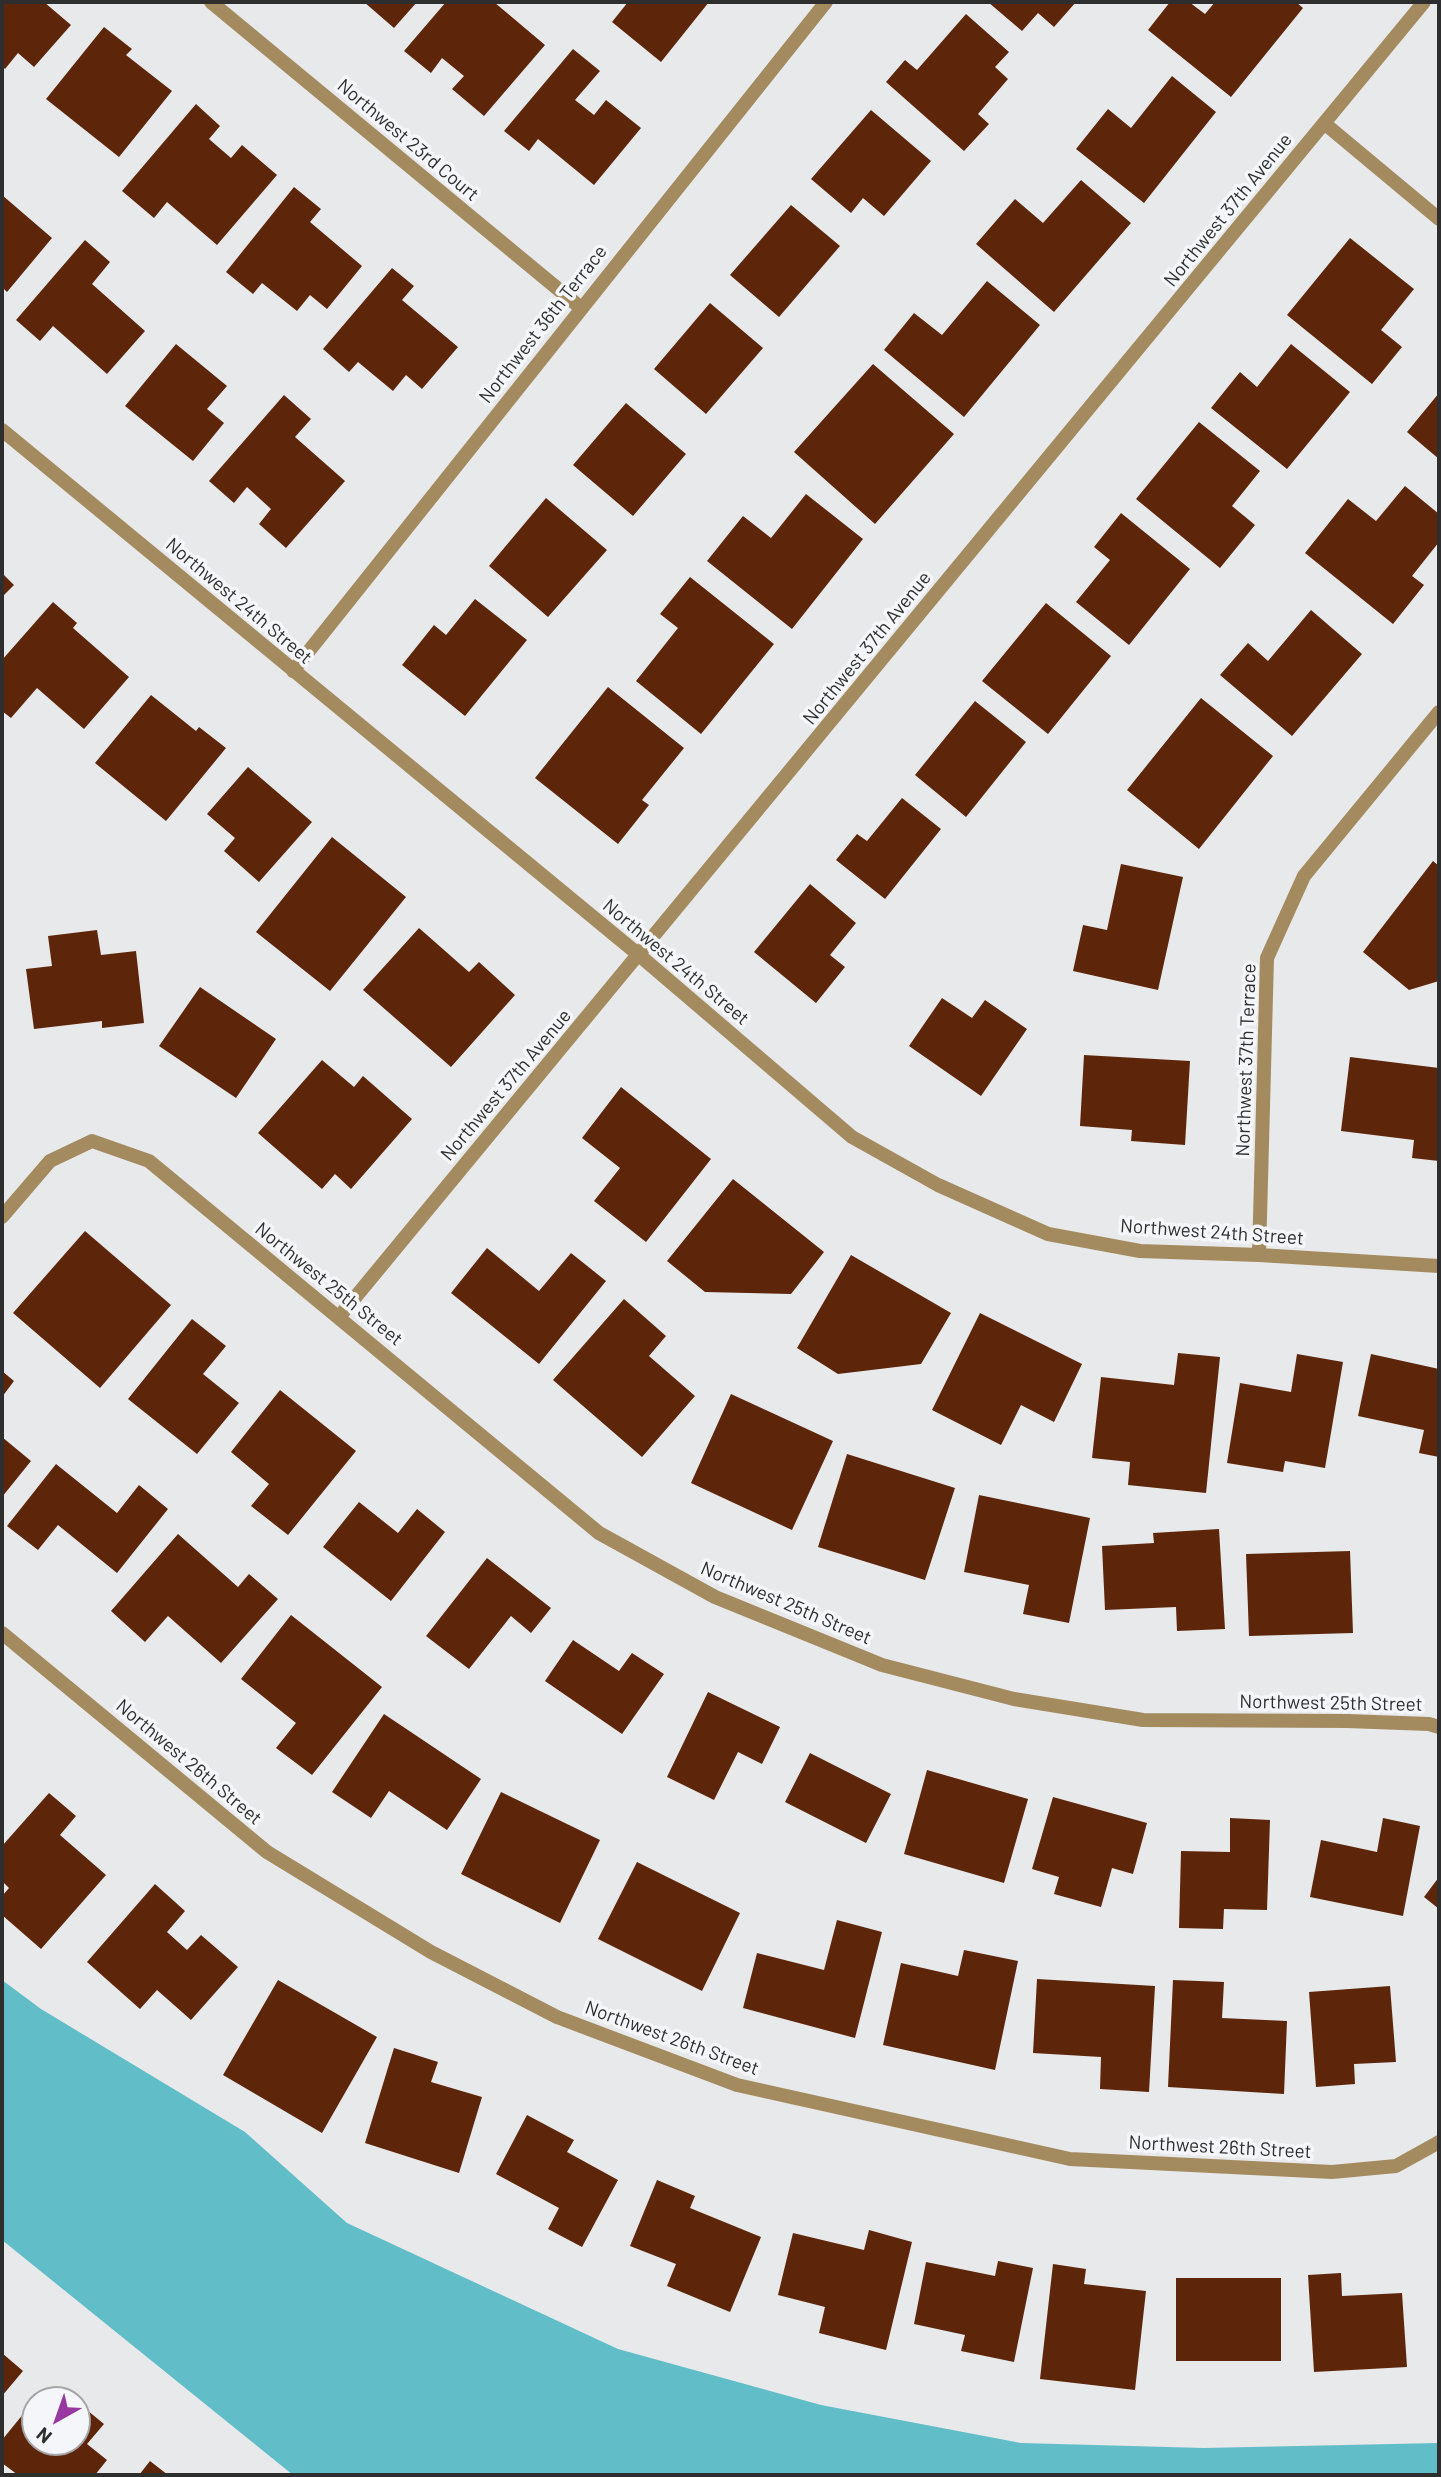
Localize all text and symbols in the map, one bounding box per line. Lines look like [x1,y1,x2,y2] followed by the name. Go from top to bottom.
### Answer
[333,74,483,206] street label: Northwest 23rd Court
[1159,129,1297,291] street label: Northwest 37th Avenue
[474,240,612,408] street label: Northwest 36th Terrace
[161,533,317,669] street label: Northwest 24th Street
[798,567,936,729] street label: Northwest 37th Avenue
[598,894,754,1030] street label: Northwest 24th Street
[1231,963,1261,1157] street label: Northwest 37th Terrace
[436,1005,576,1165] street label: Northwest 37th Avenue
[1119,1214,1305,1250] street label: Northwest 24th Street
[251,1217,407,1351] street label: Northwest 25th Street
[697,1557,875,1649] street label: Northwest 25th Street
[1239,1690,1423,1716] street label: Northwest 25th Street
[111,1694,267,1830] street label: Northwest 26th Street
[582,1996,762,2080] street label: Northwest 26th Street
[1128,2131,1312,2163] street label: Northwest 26th Street
[21,2386,91,2456] north arrow
[31,2423,56,2449] text: N

